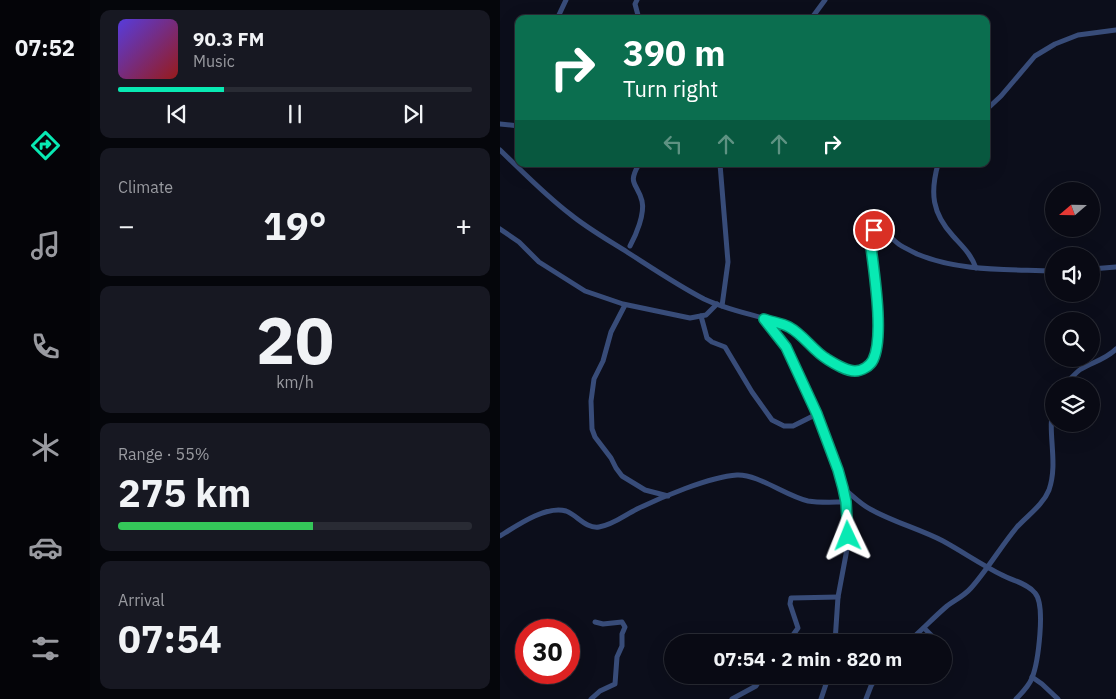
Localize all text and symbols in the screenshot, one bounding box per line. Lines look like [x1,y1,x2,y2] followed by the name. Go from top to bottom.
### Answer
[193,27,264,51] text: 90.3 FM
[623,30,726,76] text: 390 m
[15,33,75,62] text: 07:52
[540,35,605,100] icon: right
[193,51,235,71] text: Music
[623,74,718,103] text: Turn right
[163,100,191,128] icon: previous
[281,100,309,128] icon: pause
[399,100,427,128] icon: next
[28,128,63,163] icon: directions
[659,130,687,158] icon: left
[712,130,740,158] icon: ahead
[765,130,793,158] icon: ahead
[818,130,846,158] icon: right
[118,177,173,197] text: Climate
[1045,182,1100,238] north arrow
[1045,182,1100,432] map controls
[263,201,327,250] text: 19°
[118,207,135,244] text: −
[455,207,472,244] text: +
[853,209,895,251] pin
[860,216,888,244] icon: arrive
[28,228,63,263] icon: music
[1045,247,1100,302] button: sound
[256,297,334,382] text: 20
[1045,312,1100,367] button: search
[28,329,63,364] icon: phone
[276,372,314,392] text: km/h
[1045,377,1100,432] button: layers
[28,430,63,465] icon: climate
[118,444,210,464] text: Range · 55%
[118,468,251,517] text: 275 km
[821,509,873,561] position arrow
[28,530,63,565] icon: car
[118,590,165,610] text: Arrival
[118,614,222,663] text: 07:54
[515,619,580,684] speed limit sign: 30
[28,631,63,666] icon: filters
[714,647,902,671] text: 07:54 · 2 min · 820 m

